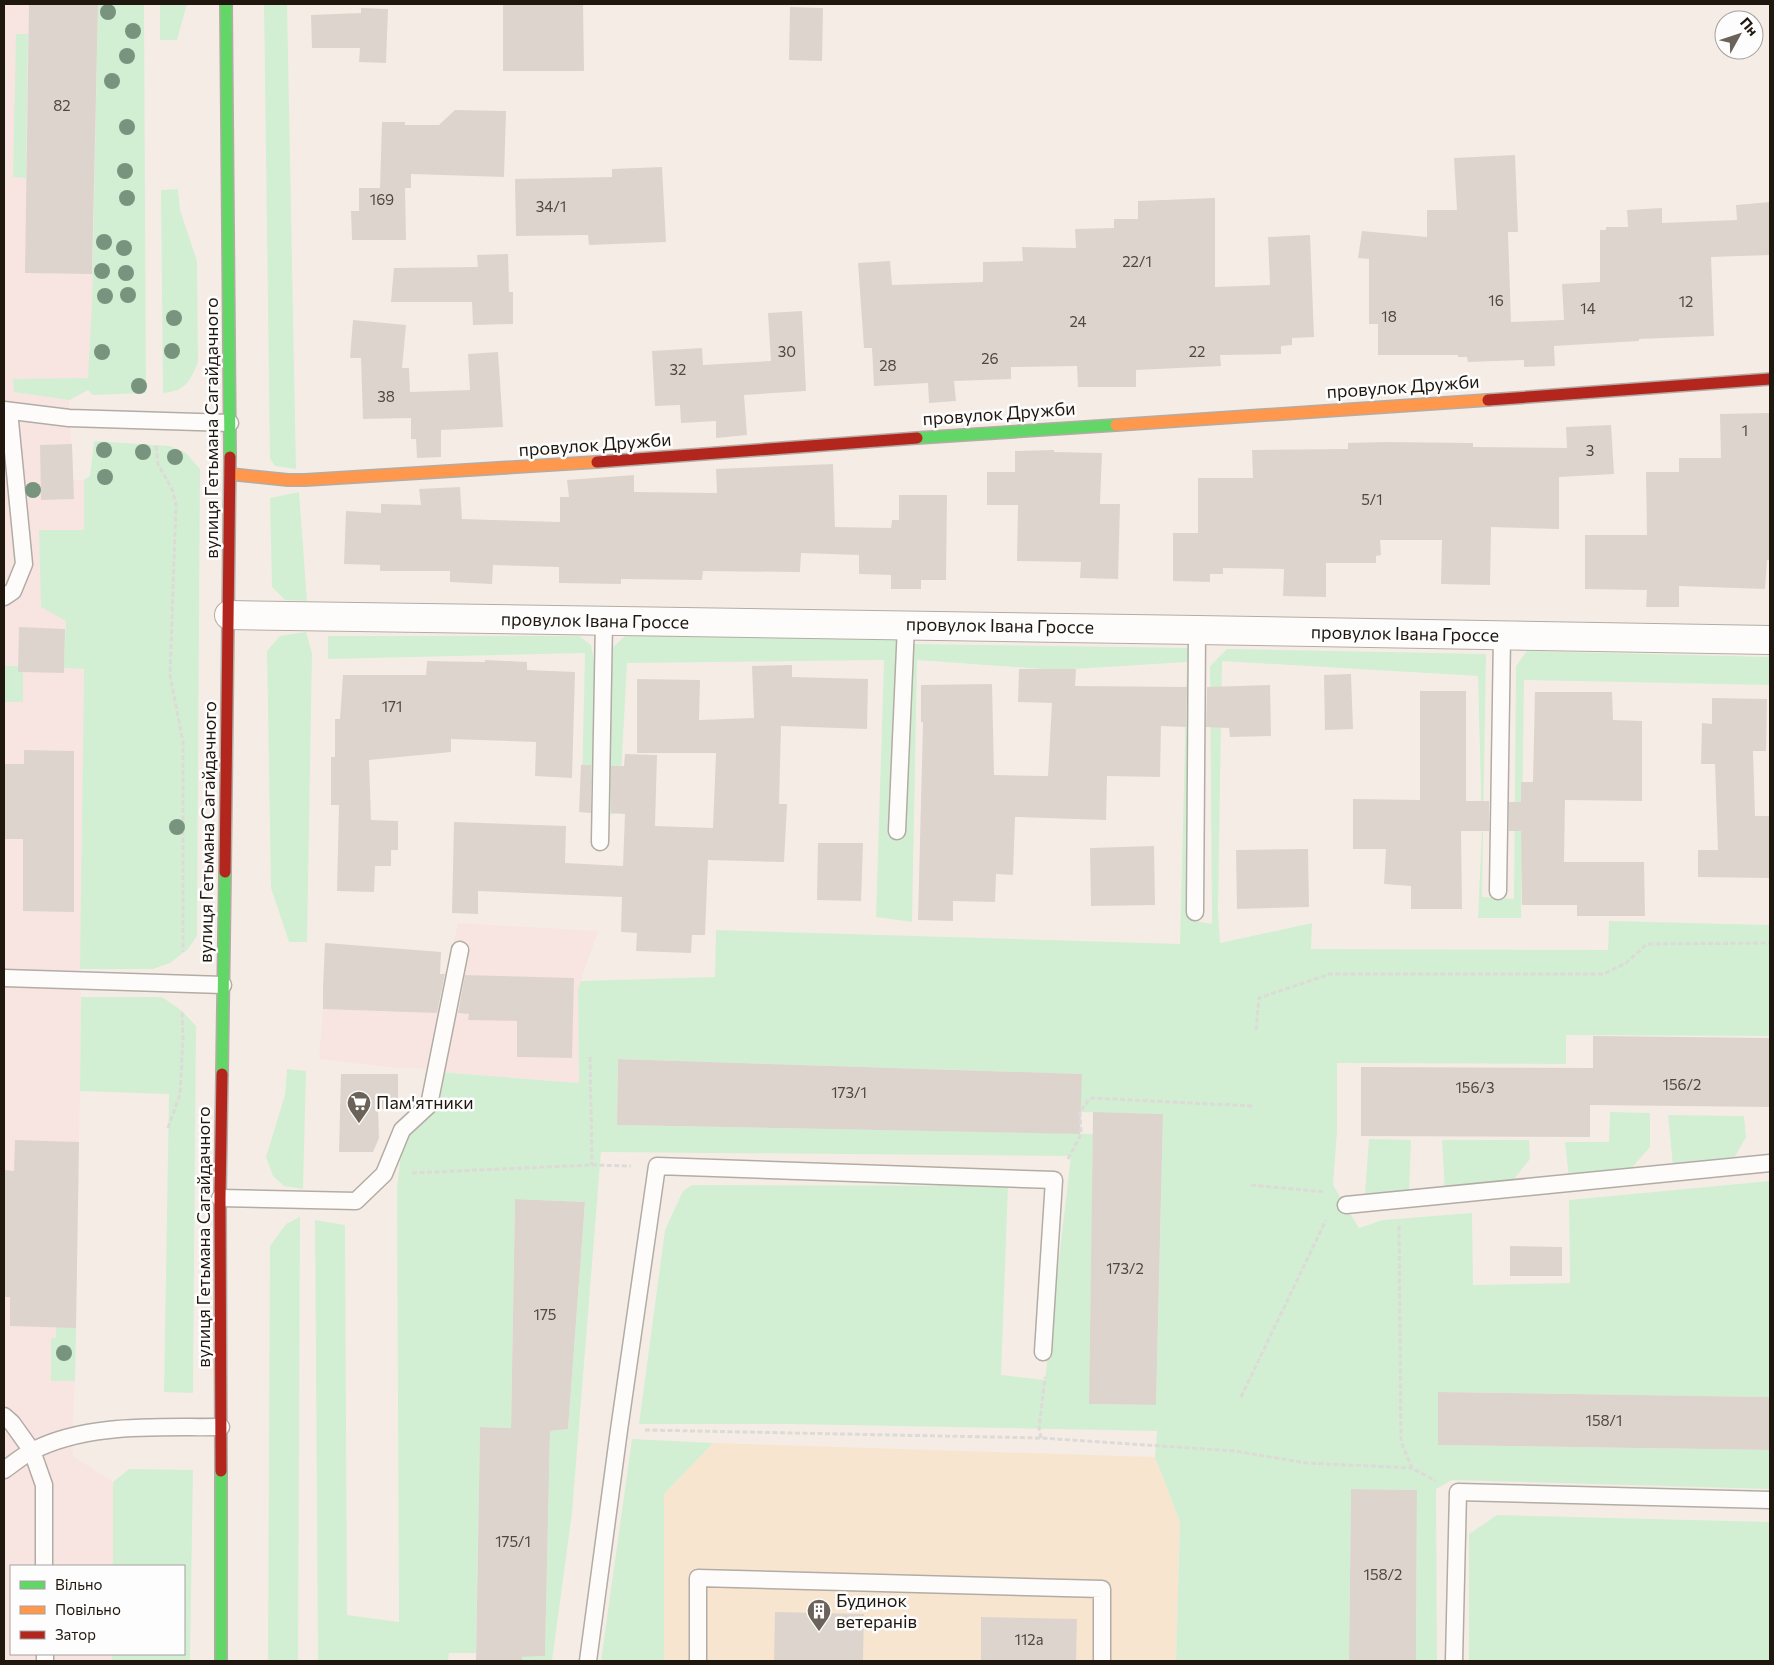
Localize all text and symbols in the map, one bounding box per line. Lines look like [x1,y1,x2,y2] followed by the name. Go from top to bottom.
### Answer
[1714,10,1764,60] north arrow
[1737,14,1762,39] text: Пн
[53,96,71,114] house number: 82
[370,190,394,208] house number: 169
[536,197,566,215] house number: 34/1
[1122,252,1152,270] house number: 22/1
[1488,291,1504,309] house number: 16
[1679,292,1693,310] house number: 12
[200,297,222,559] street label: вулиця Гетьмана Сагайдачного
[1580,299,1596,317] house number: 14
[1381,307,1397,325] house number: 18
[1069,312,1087,330] house number: 24
[778,342,796,360] house number: 30
[1189,342,1205,360] house number: 22
[981,349,999,367] house number: 26
[879,356,897,374] house number: 28
[670,360,686,378] house number: 32
[1326,370,1480,402] street label: провулок Дружби
[377,387,395,405] house number: 38
[922,397,1076,429] street label: провулок Дружби
[1742,421,1748,439] house number: 1
[518,428,672,460] street label: провулок Дружби
[1586,441,1594,459] house number: 3
[1361,490,1383,508] house number: 5/1
[501,607,689,633] street label: провулок Івана Гроссе
[906,612,1094,638] street label: провулок Івана Гроссе
[1311,620,1499,646] street label: провулок Івана Гроссе
[382,697,402,715] house number: 171
[194,701,220,963] street label: вулиця Гетьмана Сагайдачного
[1663,1075,1701,1093] house number: 156/2
[1455,1078,1495,1096] house number: 156/3
[831,1083,867,1101] house number: 173/1
[346,1090,372,1124] supermarket icon: Пам'ятники
[376,1091,474,1113] place label: Пам'ятники
[192,1106,214,1368] street label: вулиця Гетьмана Сагайдачного
[1106,1259,1144,1277] house number: 173/2
[534,1305,556,1323] house number: 175
[1586,1411,1622,1429] house number: 158/1
[495,1532,531,1550] house number: 175/1
[10,1565,185,1655] legend
[1364,1565,1402,1583] house number: 158/2
[55,1575,102,1593] text: Вільно
[836,1589,917,1632] place label: Будинок ветеранів
[806,1598,832,1632] building icon: Будинок ветеранів
[55,1600,121,1618] text: Повільно
[55,1625,96,1643] text: Затор
[1015,1630,1043,1648] house number: 112а

